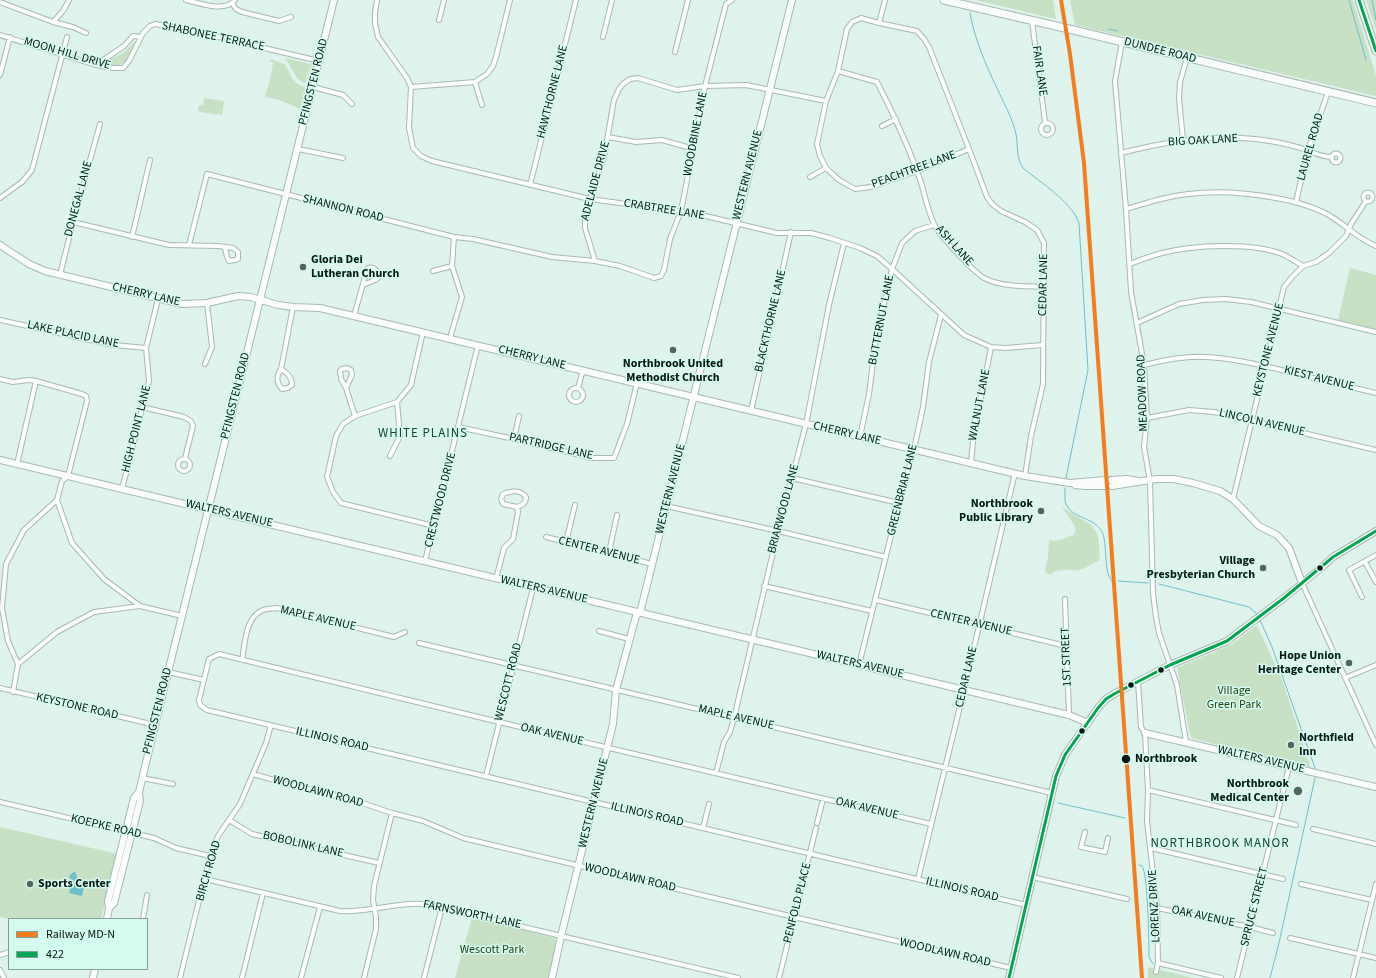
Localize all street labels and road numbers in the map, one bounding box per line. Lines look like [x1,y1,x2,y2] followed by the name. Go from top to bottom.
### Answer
[160,19,266,55] street label: SHABONEE TERRACE
[22,35,112,73] street label: MOON HILL DRIVE
[1122,35,1198,67] street label: DUNDEE ROAD
[296,37,332,127] street label: PFINGSTEN ROAD
[534,44,572,140] street label: HAWTHORNE LANE
[1028,45,1050,97] street label: FAIR LANE
[681,90,711,178] street label: WOODBINE LANE
[1294,111,1328,183] street label: LAUREL ROAD
[730,128,766,222] street label: WESTERN AVENUE
[1168,132,1238,150] street label: BIG OAK LANE
[578,140,614,222] street label: ADELAIDE DRIVE
[870,148,958,192] street label: PEACHTREE LANE
[62,159,96,239] street label: DONEGAL LANE
[301,192,385,226] street label: SHANNON ROAD
[623,196,705,224] street label: CRABTREE LANE
[932,223,976,269] street label: ASH LANE
[1036,254,1052,316] street label: CEDAR LANE
[752,268,790,374] street label: BLACKTHORNE LANE
[866,274,898,366] street label: BUTTERNUT LANE
[111,280,181,310] street label: CHERRY LANE
[1250,302,1288,398] street label: KEYSTONE AVENUE
[26,318,120,352] street label: LAKE PLACID LANE
[497,343,567,373] street label: CHERRY LANE
[218,351,254,441] street label: PFINGSTEN ROAD
[1134,354,1152,432] street label: MEADOW ROAD
[1282,363,1356,395] street label: KIEST AVENUE
[966,368,994,442] street label: WALNUT LANE
[119,384,155,474] street label: HIGH POINT LANE
[1218,406,1306,440] street label: LINCOLN AVENUE
[812,419,882,449] street label: CHERRY LANE
[508,430,594,464] street label: PARTRIDGE LANE
[653,442,689,536] street label: WESTERN AVENUE
[885,443,921,537] street label: GREENBRIAR LANE
[422,451,460,549] street label: CRESTWOOD DRIVE
[765,463,803,555] street label: BRIARWOOD LANE
[184,497,274,531] street label: WALTERS AVENUE
[557,534,641,568] street label: CENTER AVENUE
[499,573,589,607] street label: WALTERS AVENUE
[279,603,357,635] street label: MAPLE AVENUE
[929,607,1013,639] street label: CENTER AVENUE
[1059,627,1075,687] street label: 1ST STREET
[492,641,526,723] street label: WESCOTT ROAD
[953,645,981,709] street label: CEDAR LANE
[815,648,905,682] street label: WALTERS AVENUE
[140,666,176,756] street label: PFINGSTEN ROAD
[34,691,120,723] street label: KEYSTONE ROAD
[697,702,775,734] street label: MAPLE AVENUE
[519,721,585,749] street label: OAK AVENUE
[294,725,370,755] street label: ILLINOIS ROAD
[1216,743,1306,777] street label: WALTERS AVENUE
[576,756,612,850] street label: WESTERN AVENUE
[271,773,365,811] street label: WOODLAWN ROAD
[834,795,900,823] street label: OAK AVENUE
[609,800,685,830] street label: ILLINOIS ROAD
[69,812,143,842] street label: KOEPKE ROAD
[261,829,345,861] street label: BOBOLINK LANE
[193,839,225,903] street label: BIRCH ROAD
[583,860,677,896] street label: WOODLAWN ROAD
[781,861,815,945] street label: PENFOLD PLACE
[1238,866,1272,948] street label: SPRUCE STREET
[1146,869,1164,943] street label: LORENZ DRIVE
[924,875,1000,905] street label: ILLINOIS ROAD
[422,898,522,932] street label: FARNSWORTH LANE
[1170,903,1236,931] street label: OAK AVENUE
[898,935,992,971] street label: WOODLAWN ROAD

